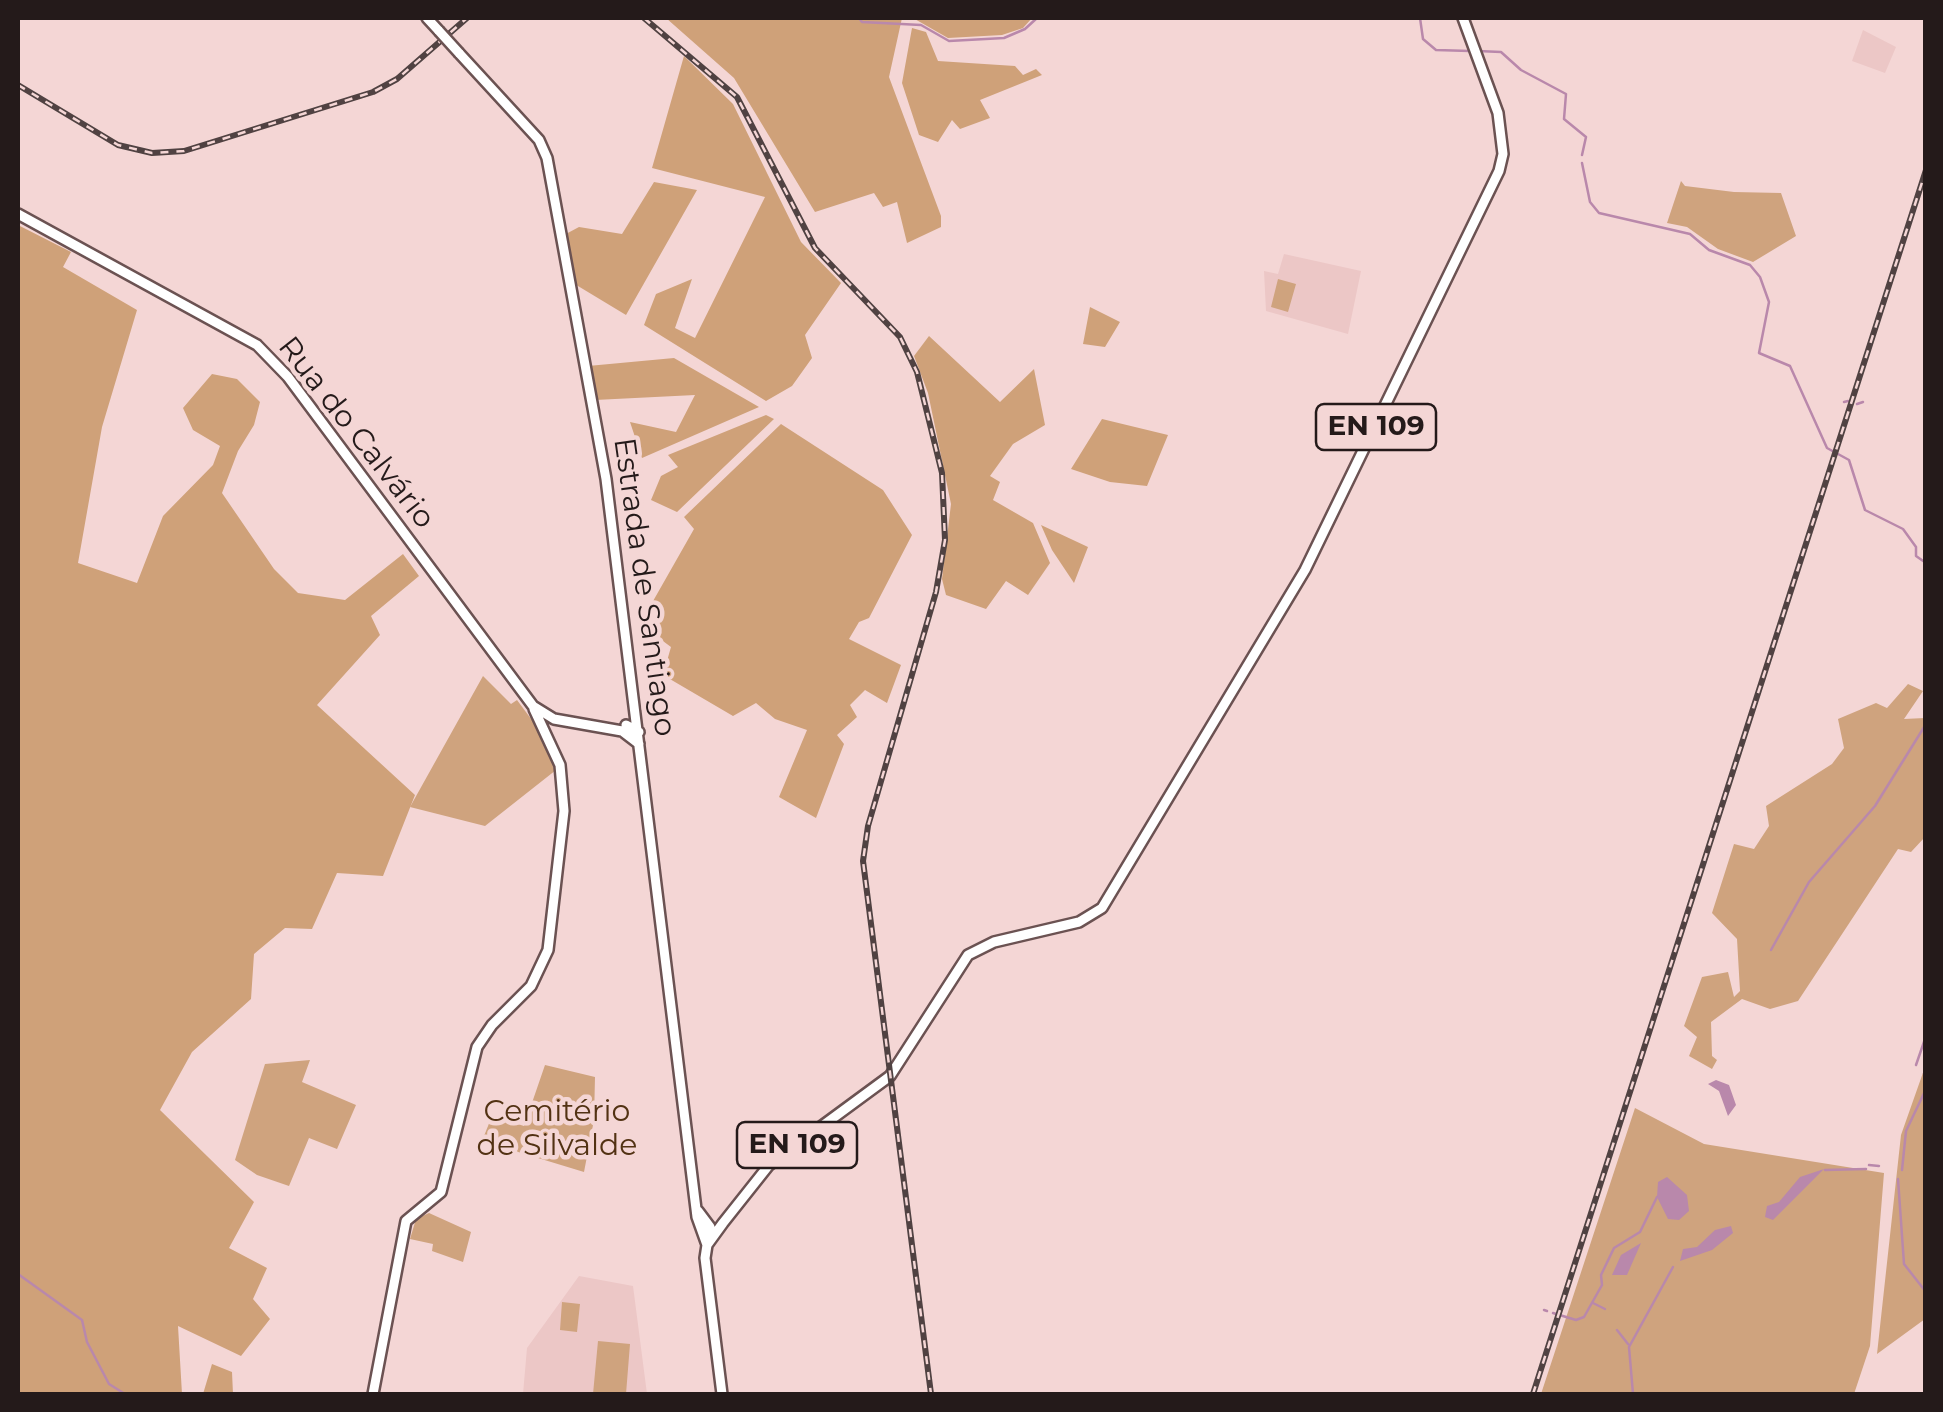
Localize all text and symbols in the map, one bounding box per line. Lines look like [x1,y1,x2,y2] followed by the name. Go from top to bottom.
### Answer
[270,330,442,536] street label: Rua do Calvário
[1316,404,1436,450] road number: EN 109
[605,435,683,739] street label: Estrada de Santiago
[477,1094,637,1164] park label: Cemitério de Silvalde
[737,1122,857,1168] road number: EN 109

